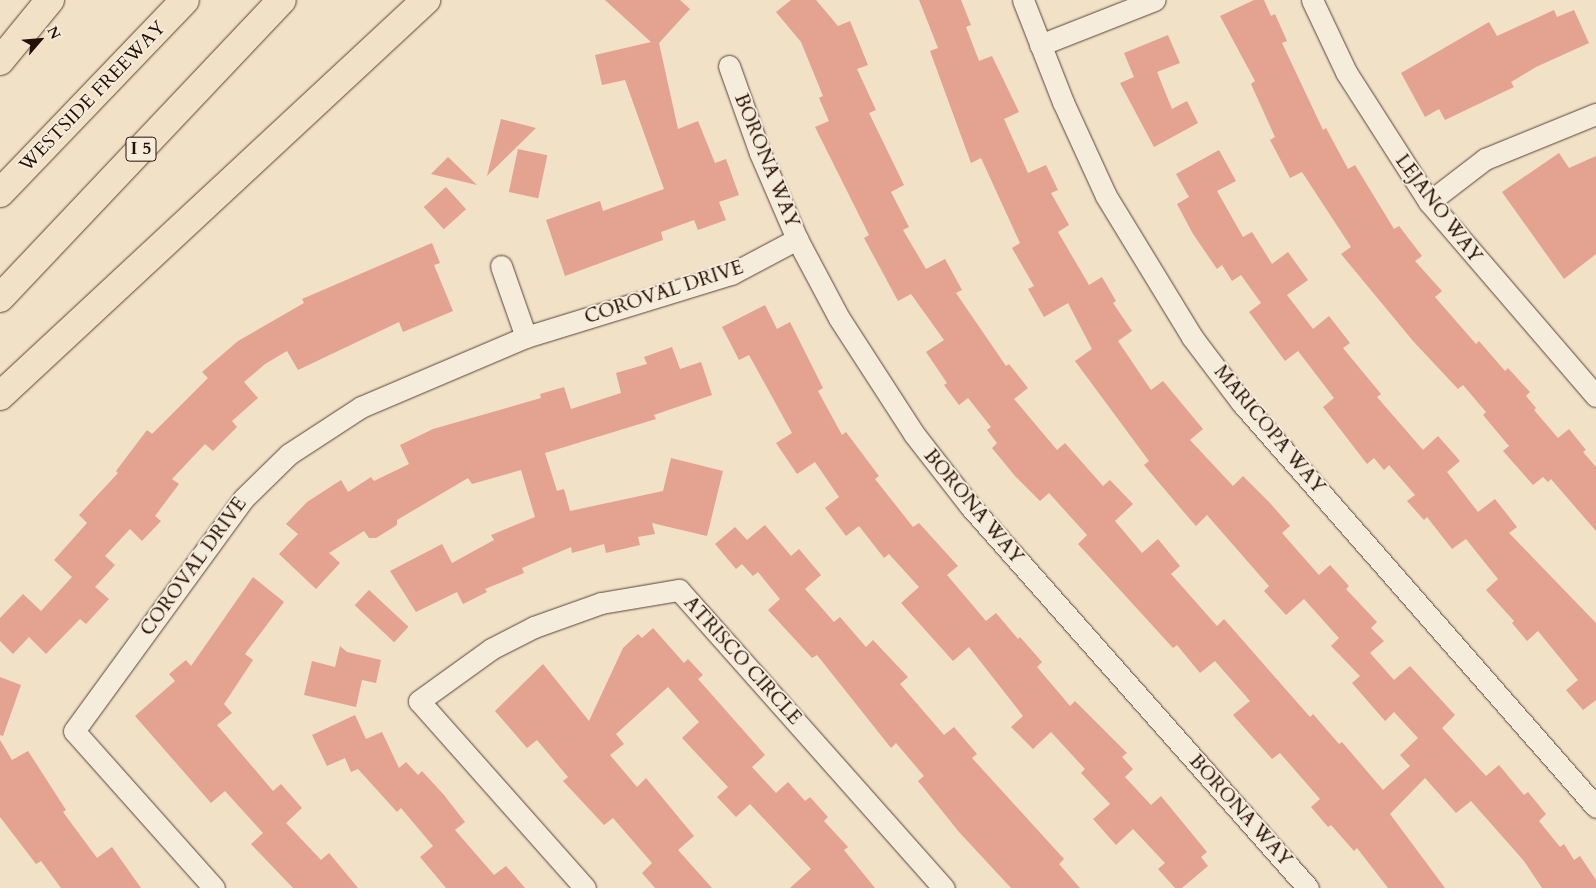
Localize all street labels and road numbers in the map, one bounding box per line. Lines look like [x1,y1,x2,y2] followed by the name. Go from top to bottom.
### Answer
[15,17,171,177] street label: WESTSIDE FREEWAY
[729,91,803,231] street label: BORONA WAY
[125,134,157,164] road number: I 5
[1390,150,1486,268] street label: LEJANO WAY
[582,257,746,329] street label: COROVAL DRIVE
[1209,361,1329,499] street label: MARICOPA WAY
[918,445,1028,569] street label: BORONA WAY
[136,493,252,641] street label: COROVAL DRIVE
[678,592,806,730] street label: ATRISCO CIRCLE
[1184,750,1296,872] street label: BORONA WAY

